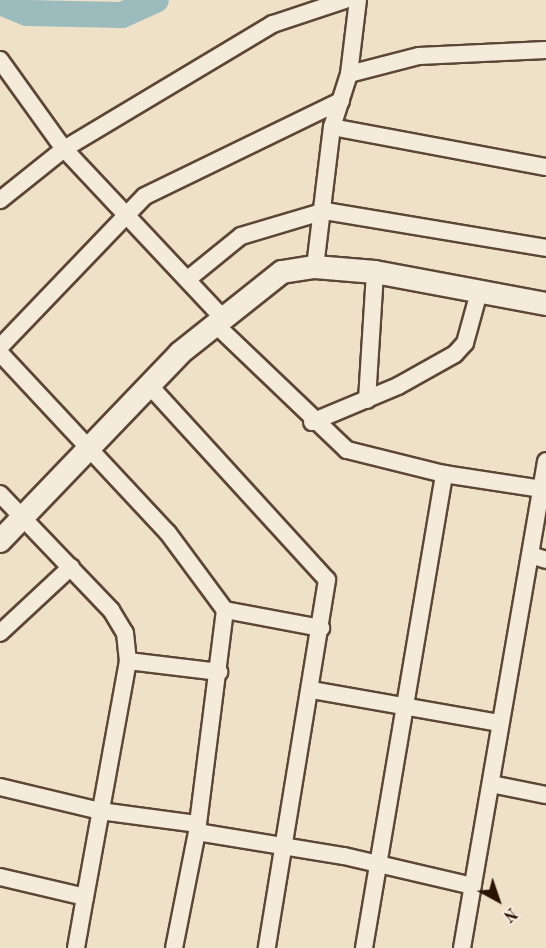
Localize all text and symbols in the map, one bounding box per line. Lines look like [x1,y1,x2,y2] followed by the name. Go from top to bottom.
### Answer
[468,870,528,930] north arrow
[500,904,519,924] text: N

